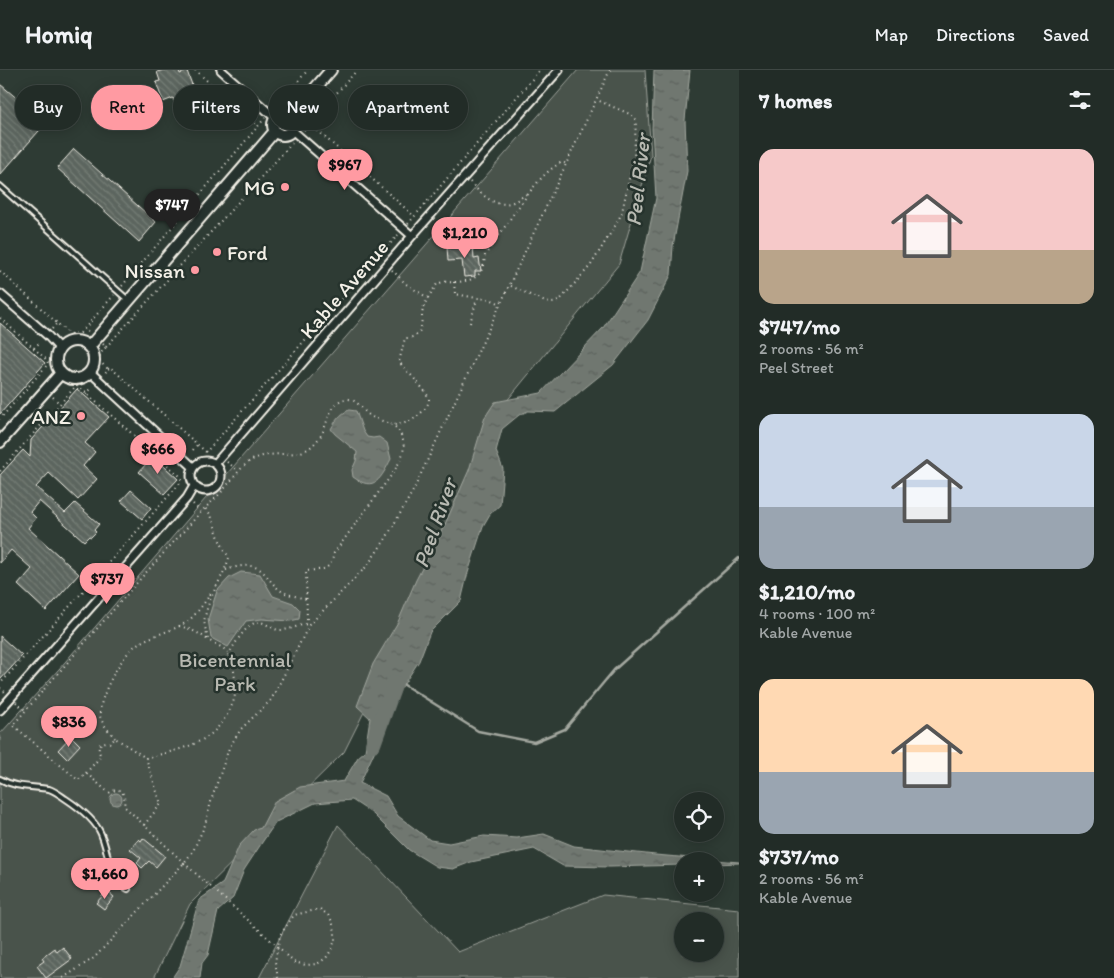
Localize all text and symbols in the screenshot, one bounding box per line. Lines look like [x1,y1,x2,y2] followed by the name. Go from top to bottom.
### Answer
[25,20,93,49] text: Homiq
[875,24,908,46] text: Map
[936,24,1015,46] text: Directions
[1043,24,1089,46] text: Saved
[15,85,81,130] chip: Buy
[91,85,163,130] chip: Rent
[173,85,259,130] chip: Filters
[269,85,338,130] chip: New
[348,85,468,130] chip: Apartment
[1066,86,1094,114] icon: filters
[759,88,833,113] text: 7 homes
[620,130,657,227] water label: Peel River
[315,148,375,191] pin: $967
[329,155,361,174] text: $967
[244,175,275,200] place label: MG
[279,181,291,193] marker: MG
[882,181,972,271] icon: home
[142,189,202,231] pin: $747
[155,195,189,214] text: $747
[424,216,506,259] pin: $1,210
[442,223,488,242] text: $1,210
[294,234,394,343] street label: Kable Avenue
[227,240,267,265] place label: Ford
[211,246,223,258] marker: Ford
[125,258,185,283] place label: Nissan
[189,264,201,276] marker: Nissan
[759,314,840,339] text: $747/mo
[759,339,864,358] text: 2 rooms · 56 m²
[759,358,834,377] text: Peel Street
[31,404,71,429] place label: ANZ
[75,410,87,422] marker: ANZ
[128,432,188,475] pin: $666
[141,439,175,458] text: $666
[882,446,972,536] icon: home
[407,473,464,571] water label: Peel River
[77,562,137,605] pin: $737
[91,569,123,588] text: $737
[759,579,855,604] text: $1,210/mo
[759,604,875,623] text: 4 rooms · 100 m²
[759,623,852,642] text: Kable Avenue
[179,647,291,696] park label: Bicentennial Park
[39,706,99,748] pin: $836
[882,711,972,801] icon: home
[52,712,86,731] text: $836
[674,792,724,962] map controls
[674,792,724,842] button: locate
[759,844,839,869] text: $737/mo
[674,852,724,902] button: +
[64,858,146,900] pin: $1,660
[82,864,128,883] text: $1,660
[759,869,864,888] text: 2 rooms · 56 m²
[759,888,852,907] text: Kable Avenue
[674,912,724,962] button: −

